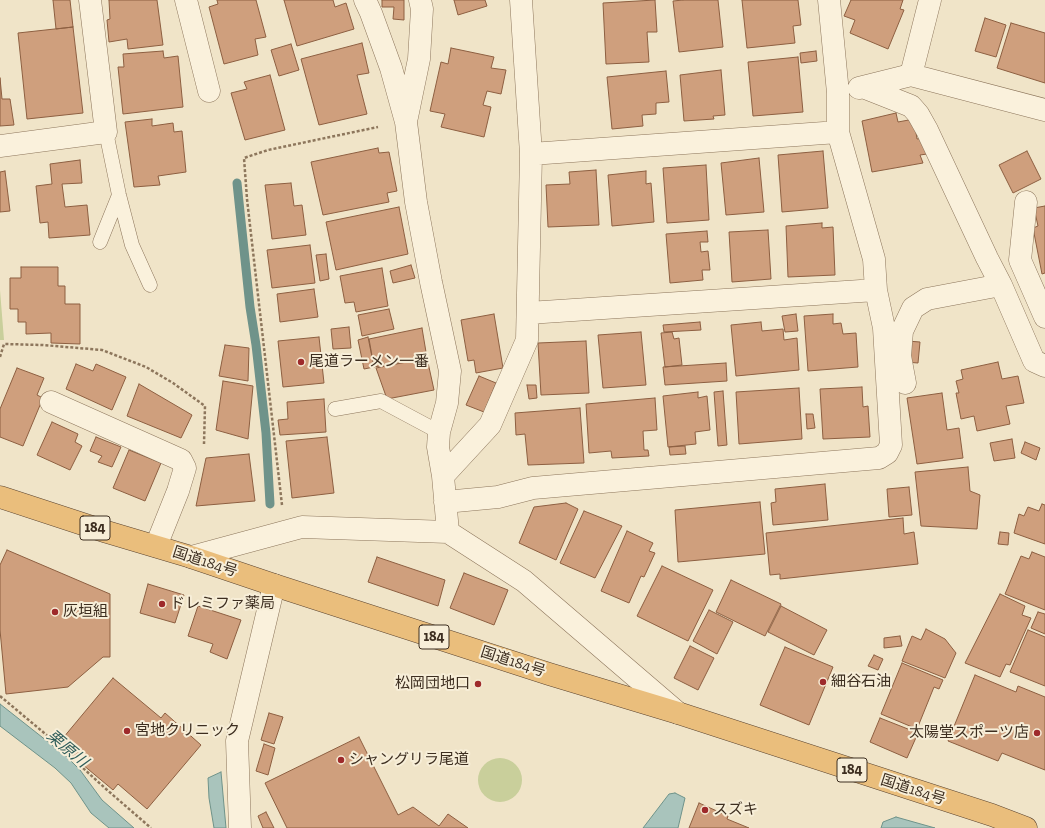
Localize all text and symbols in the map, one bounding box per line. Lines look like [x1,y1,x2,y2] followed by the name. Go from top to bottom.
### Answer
[309,353,429,371] place label: 尾道ラーメン一番
[296,357,306,367] marker: 尾道ラーメン一番
[80,516,110,540] road number: 184
[170,543,240,581] street label: 国道184号
[170,595,275,613] place label: ドレミファ薬局
[157,599,167,609] marker: ドレミファ薬局
[63,603,108,621] place label: 灰垣組
[50,607,60,617] marker: 灰垣組
[419,625,449,649] road number: 184
[478,643,548,681] street label: 国道184号
[831,673,891,691] place label: 細谷石油
[395,675,470,693] place label: 松岡団地口
[818,677,828,687] marker: 細谷石油
[473,679,483,689] marker: 松岡団地口
[135,722,240,740] place label: 宮地クリニック
[909,724,1029,742] place label: 太陽堂スポーツ店
[42,726,92,772] water label: 栗原川
[122,726,132,736] marker: 宮地クリニック
[1032,728,1042,738] marker: 太陽堂スポーツ店
[349,751,469,769] place label: シャングリラ尾道
[336,755,346,765] marker: シャングリラ尾道
[837,758,867,782] road number: 184
[878,771,948,809] street label: 国道184号
[713,801,758,819] place label: スズキ
[700,805,710,815] marker: スズキ

